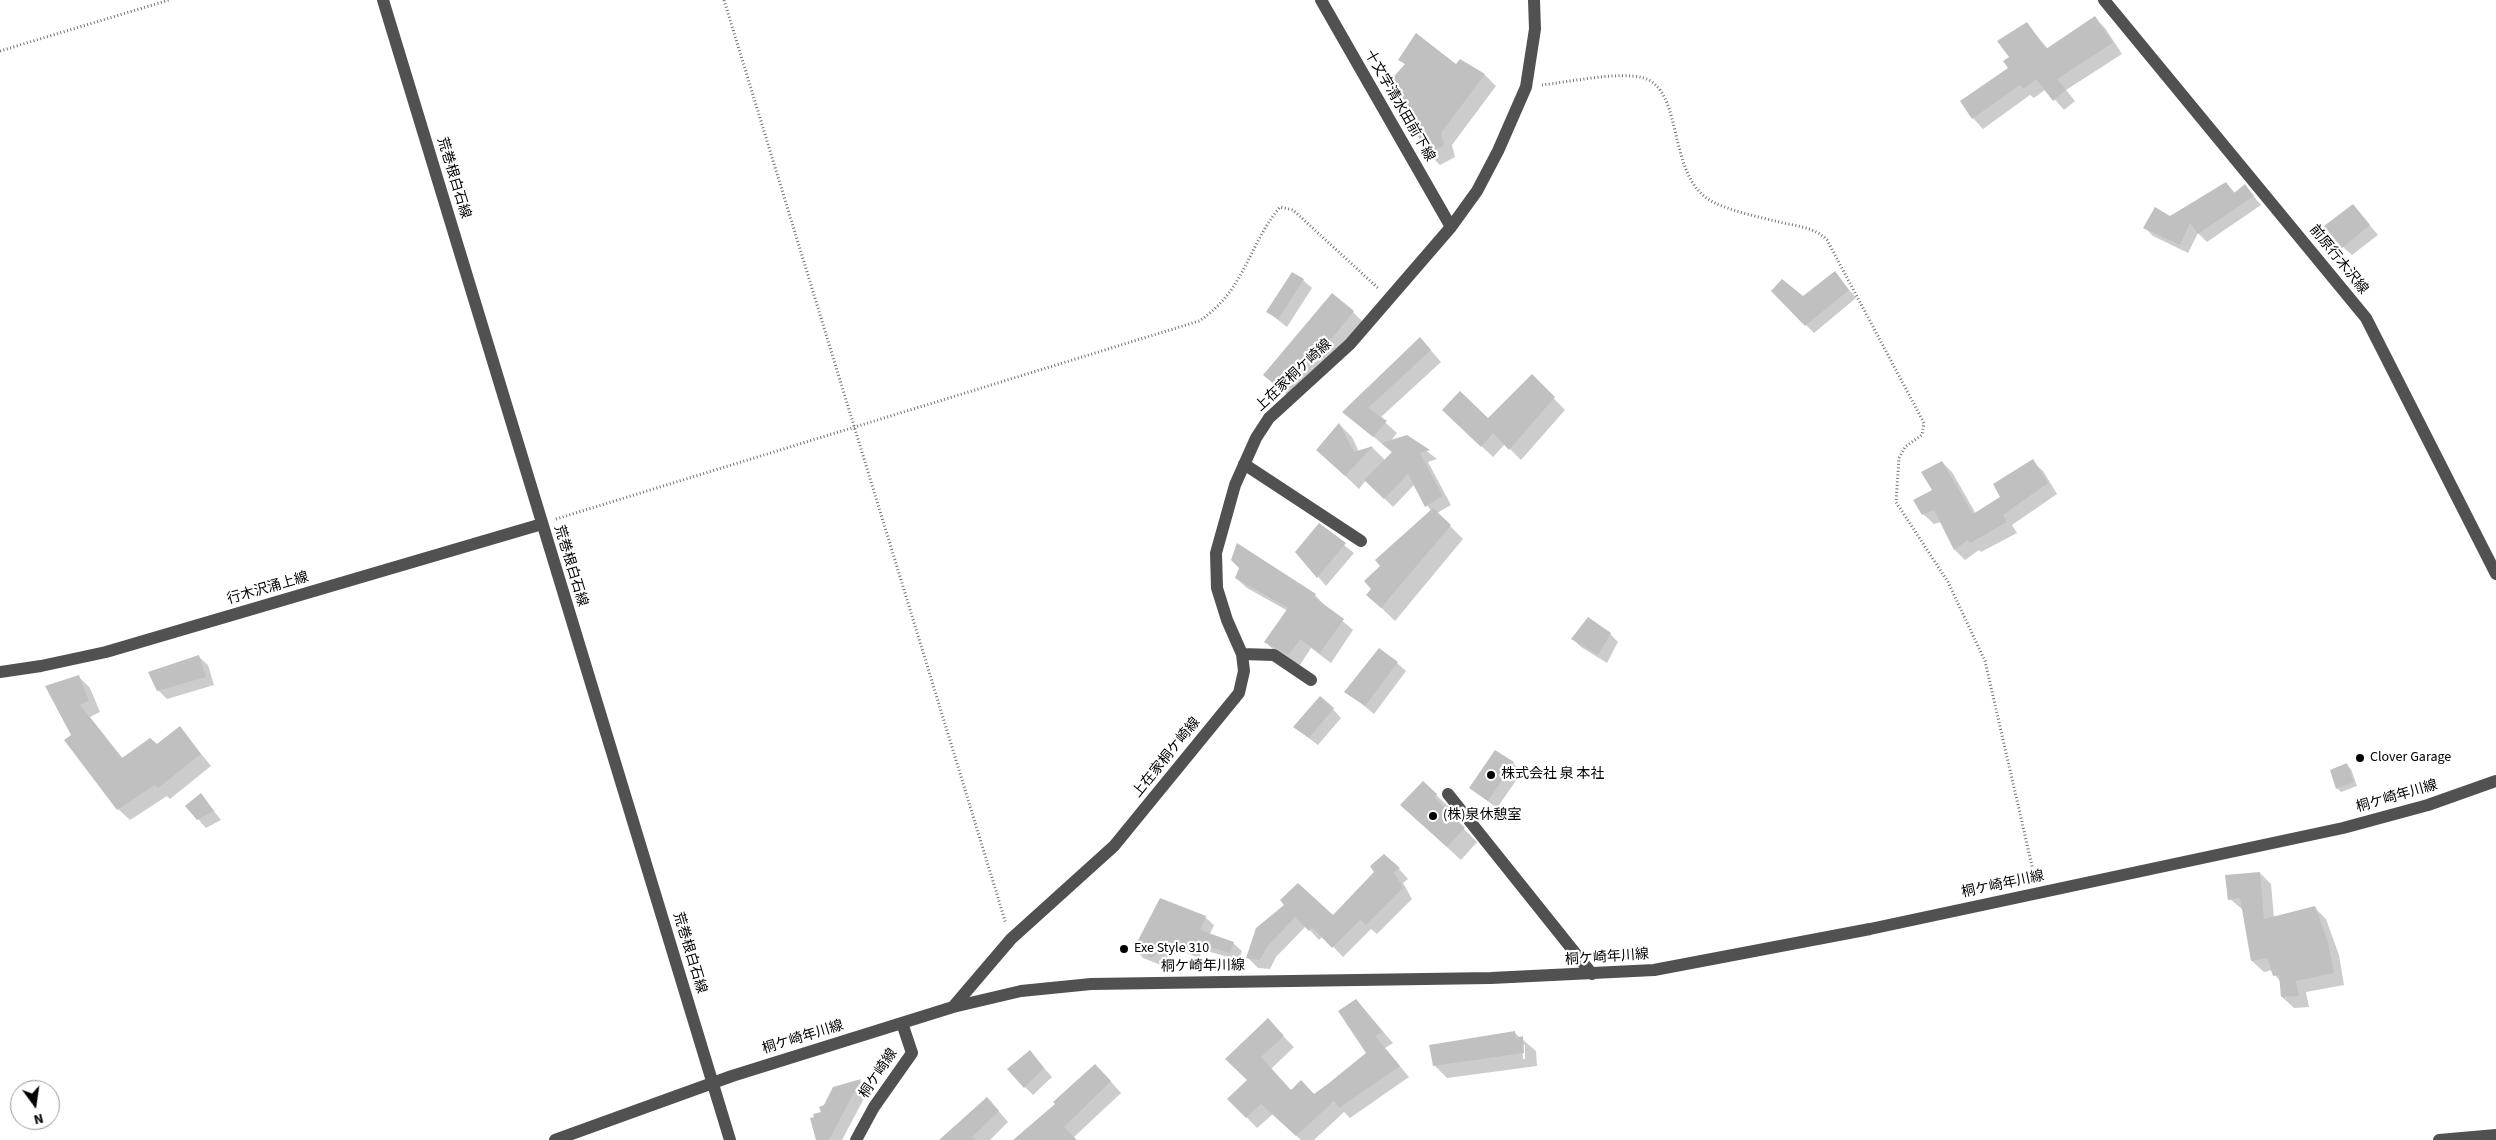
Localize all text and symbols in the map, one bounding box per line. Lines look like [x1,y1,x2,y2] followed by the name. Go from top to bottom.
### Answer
[1360,47,1438,165] street label: 十文字清水田前下線
[433,135,473,221] street label: 荒巻根白石線
[2305,222,2371,298] street label: 前原行木沢線
[1252,336,1336,416] street label: 上在家桐ケ崎線
[550,523,590,609] street label: 荒巻根白石線
[225,569,311,609] street label: 行木沢涌上線
[1130,715,1204,801] street label: 上在家桐ケ崎線
[2370,750,2451,766] place label: Clover Garage
[2354,752,2366,764] marker: Clover Garage
[1501,767,1605,783] place label: 株式会社 泉 本社
[1485,769,1497,781] marker: 株式会社 泉 本社
[2354,777,2440,817] street label: 桐ケ崎年川線
[1443,808,1521,824] place label: (株)泉休憩室
[1427,810,1439,822] marker: (株)泉休憩室
[1960,868,2046,902] street label: 桐ケ崎年川線
[669,910,709,996] street label: 荒巻根白石線
[1134,941,1209,957] place label: Exe Style 310
[1118,943,1130,955] marker: Exe Style 310
[1565,947,1649,969] street label: 桐ケ崎年川線
[1161,958,1245,976] street label: 桐ケ崎年川線
[760,1018,846,1058] street label: 桐ケ崎年川線
[856,1046,902,1102] street label: 桐ケ崎線
[10,1080,60,1130] north arrow
[31,1108,45,1129] text: N

